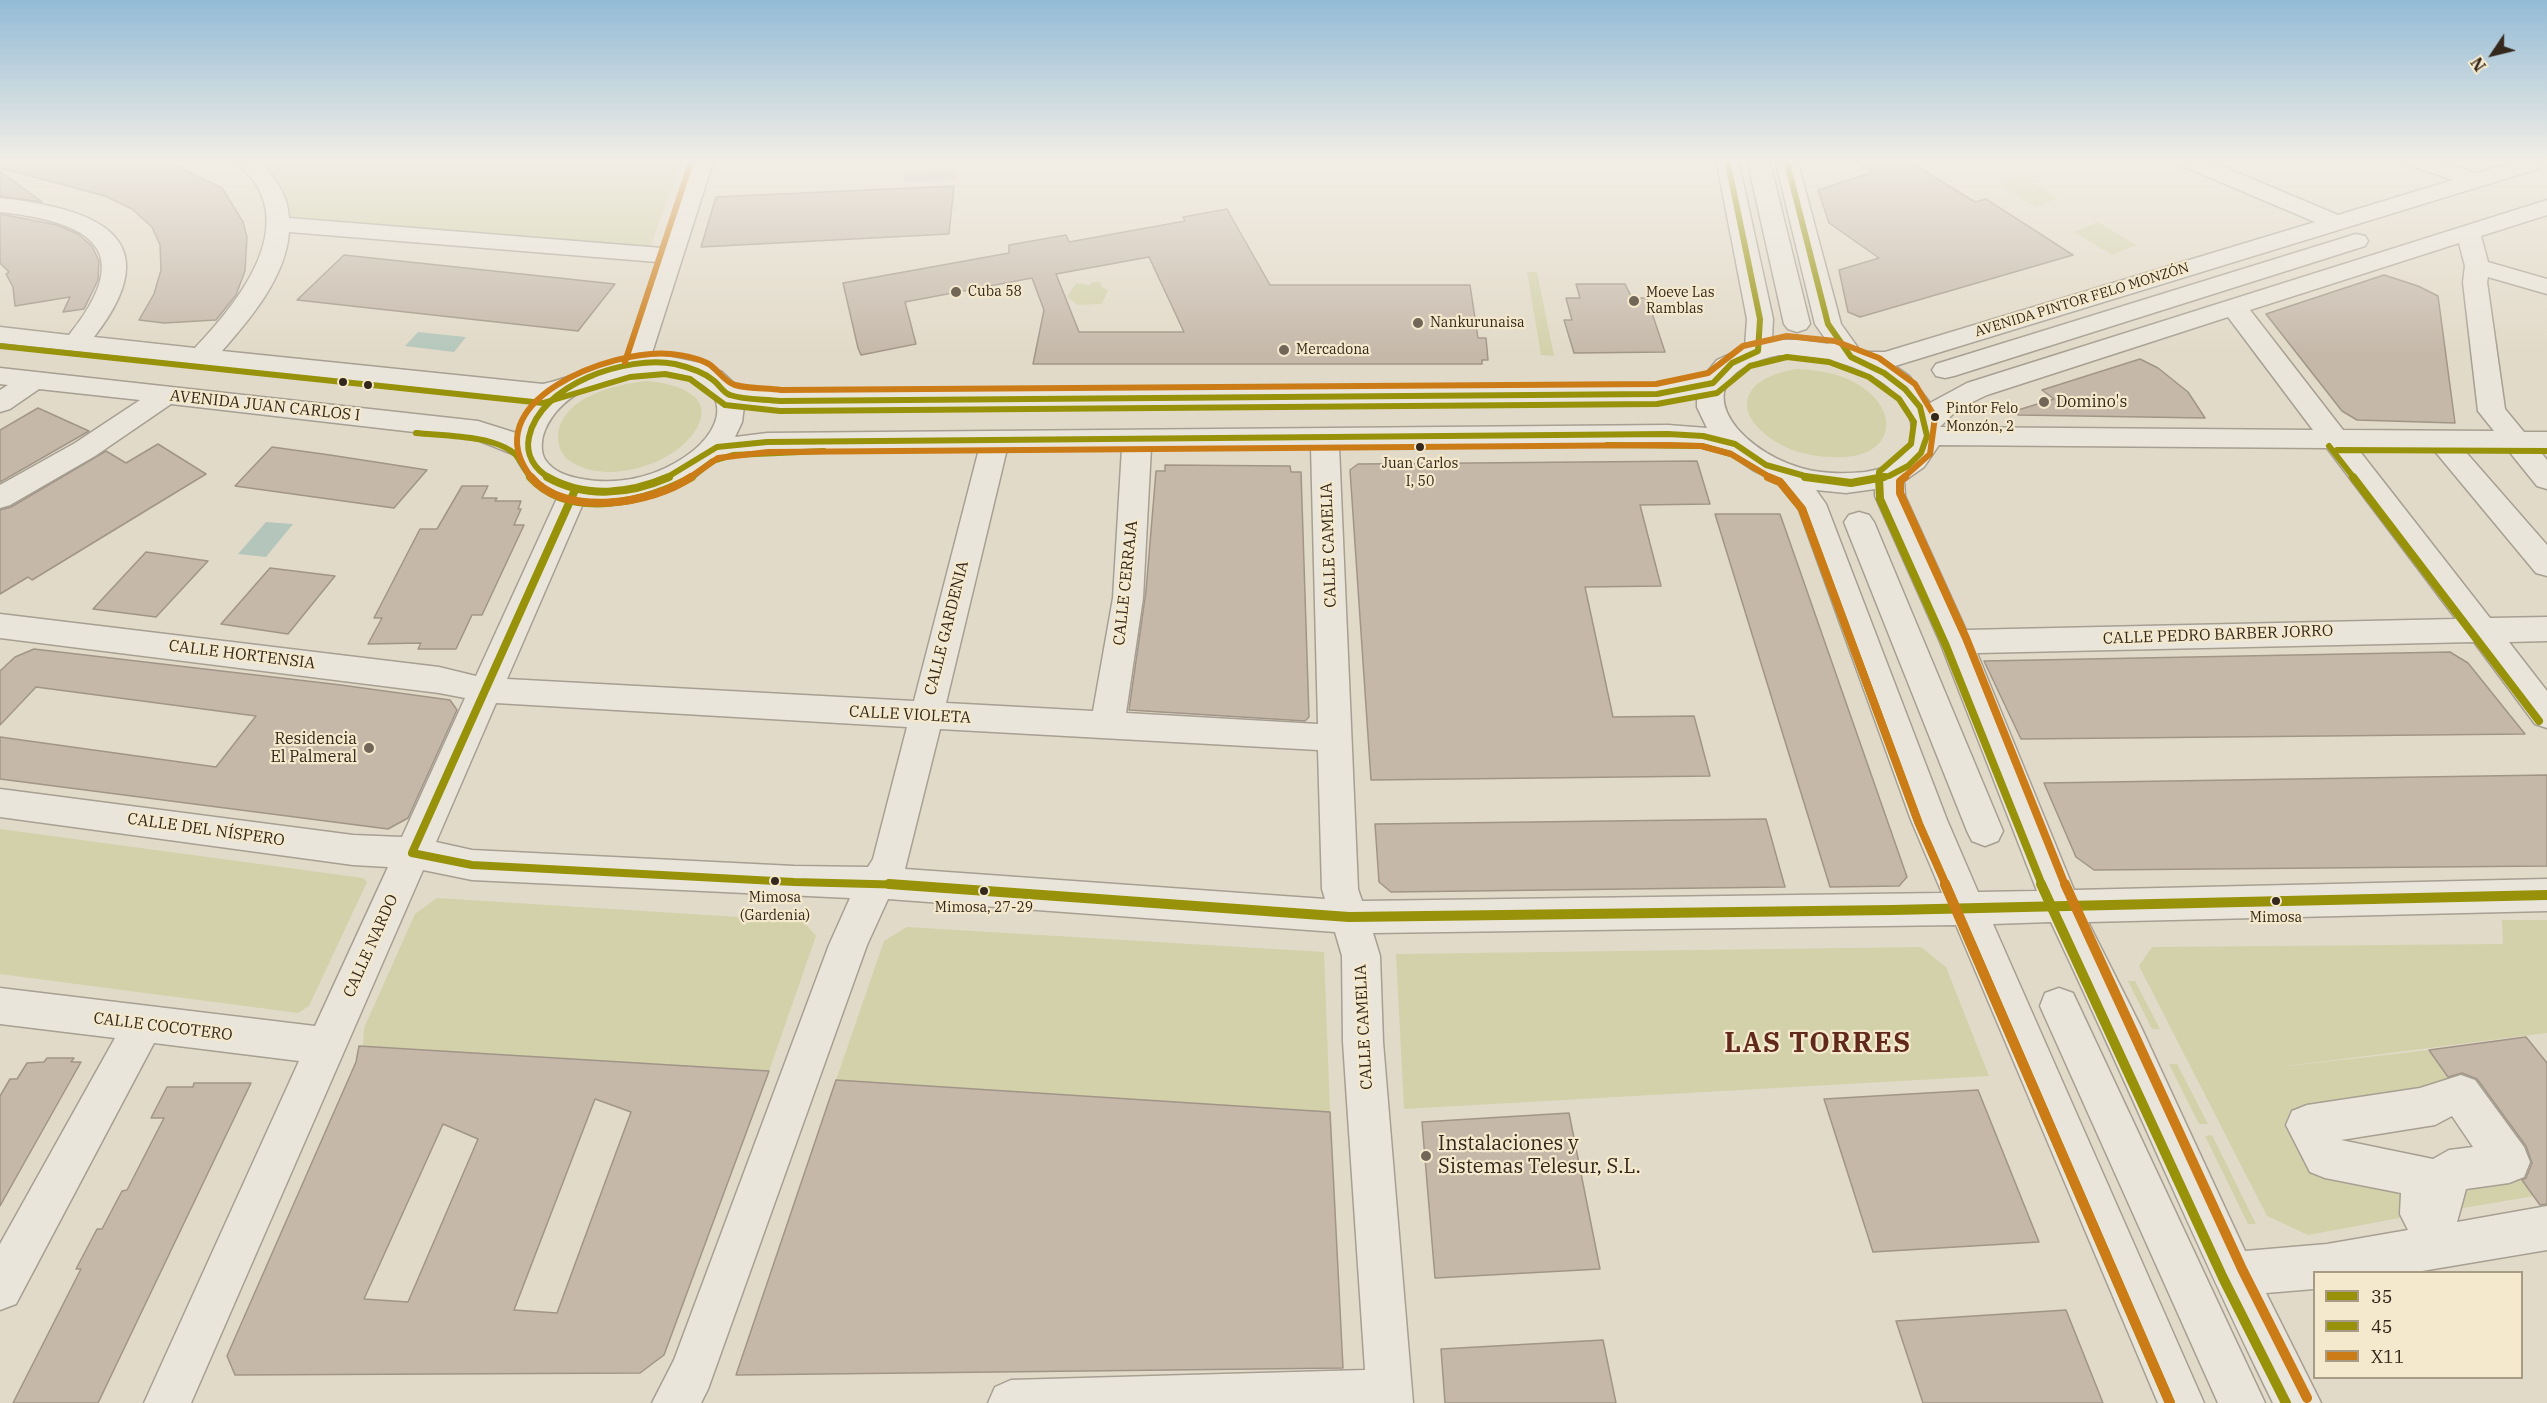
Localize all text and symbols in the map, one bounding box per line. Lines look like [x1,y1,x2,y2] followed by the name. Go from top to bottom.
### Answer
[2463,24,2523,84] north arrow
[2466,53,2490,75] text: N
[1973,259,2191,341] street label: AVENIDA PINTOR FELO MONZÓN
[968,284,1022,300] place label: Cuba 58
[949,285,963,299] marker: Cuba 58
[1646,285,1715,318] place label: Moeve Las Ramblas
[1627,294,1641,308] marker: Moeve Las Ramblas
[1430,315,1525,331] place label: Nankurunaisa
[1411,316,1425,330] marker: Nankurunaisa
[1296,342,1370,358] place label: Mercadona
[1277,343,1291,357] marker: Mercadona
[337,376,349,388] unlabelled marker
[362,379,374,391] unlabelled marker
[169,386,361,426] street label: AVENIDA JUAN CARLOS I
[2056,392,2127,412] place label: Domino's
[2037,395,2051,409] marker: Domino's
[1946,401,2018,434] place label: Pintor Felo Monzón, 2
[1929,411,1941,423] marker: Pintor Felo Monzón, 2
[1414,441,1426,453] marker: Juan Carlos I, 50
[1382,456,1458,488] place label: Juan Carlos I, 50
[1317,482,1341,608] street label: CALLE CAMELIA
[1110,520,1142,646] street label: CALLE CERRAJA
[921,559,973,697] street label: CALLE GARDENIA
[2102,621,2334,649] street label: CALLE PEDRO BARBER JORRO
[168,636,316,674] street label: CALLE HORTENSIA
[849,702,971,728] street label: CALLE VIOLETA
[270,729,357,767] place label: Residencia El Palmeral
[362,741,376,755] marker: Residencia El Palmeral
[126,809,286,851] street label: CALLE DEL NÍSPERO
[769,875,781,887] marker: Mimosa (Gardenia)
[978,885,990,897] marker: Mimosa, 27-29
[740,890,810,922] place label: Mimosa (Gardenia)
[340,891,402,1001] street label: CALLE NARDO
[2270,895,2282,907] marker: Mimosa
[935,900,1033,916] place label: Mimosa, 27-29
[2250,910,2302,926] place label: Mimosa
[1351,964,1377,1090] street label: CALLE CAMELIA
[92,1009,234,1045] street label: CALLE COCOTERO
[1724,1028,1912,1060] district label: LAS TORRES
[1438,1132,1641,1179] place label: Instalaciones y Sistemas Telesur, S.L.
[1419,1149,1433,1163] marker: Instalaciones y Sistemas Telesur, S.L.
[2313,1271,2523,1379] legend
[2371,1285,2393,1308] text: 35
[2371,1315,2393,1338] text: 45
[2371,1345,2405,1368] text: X11

